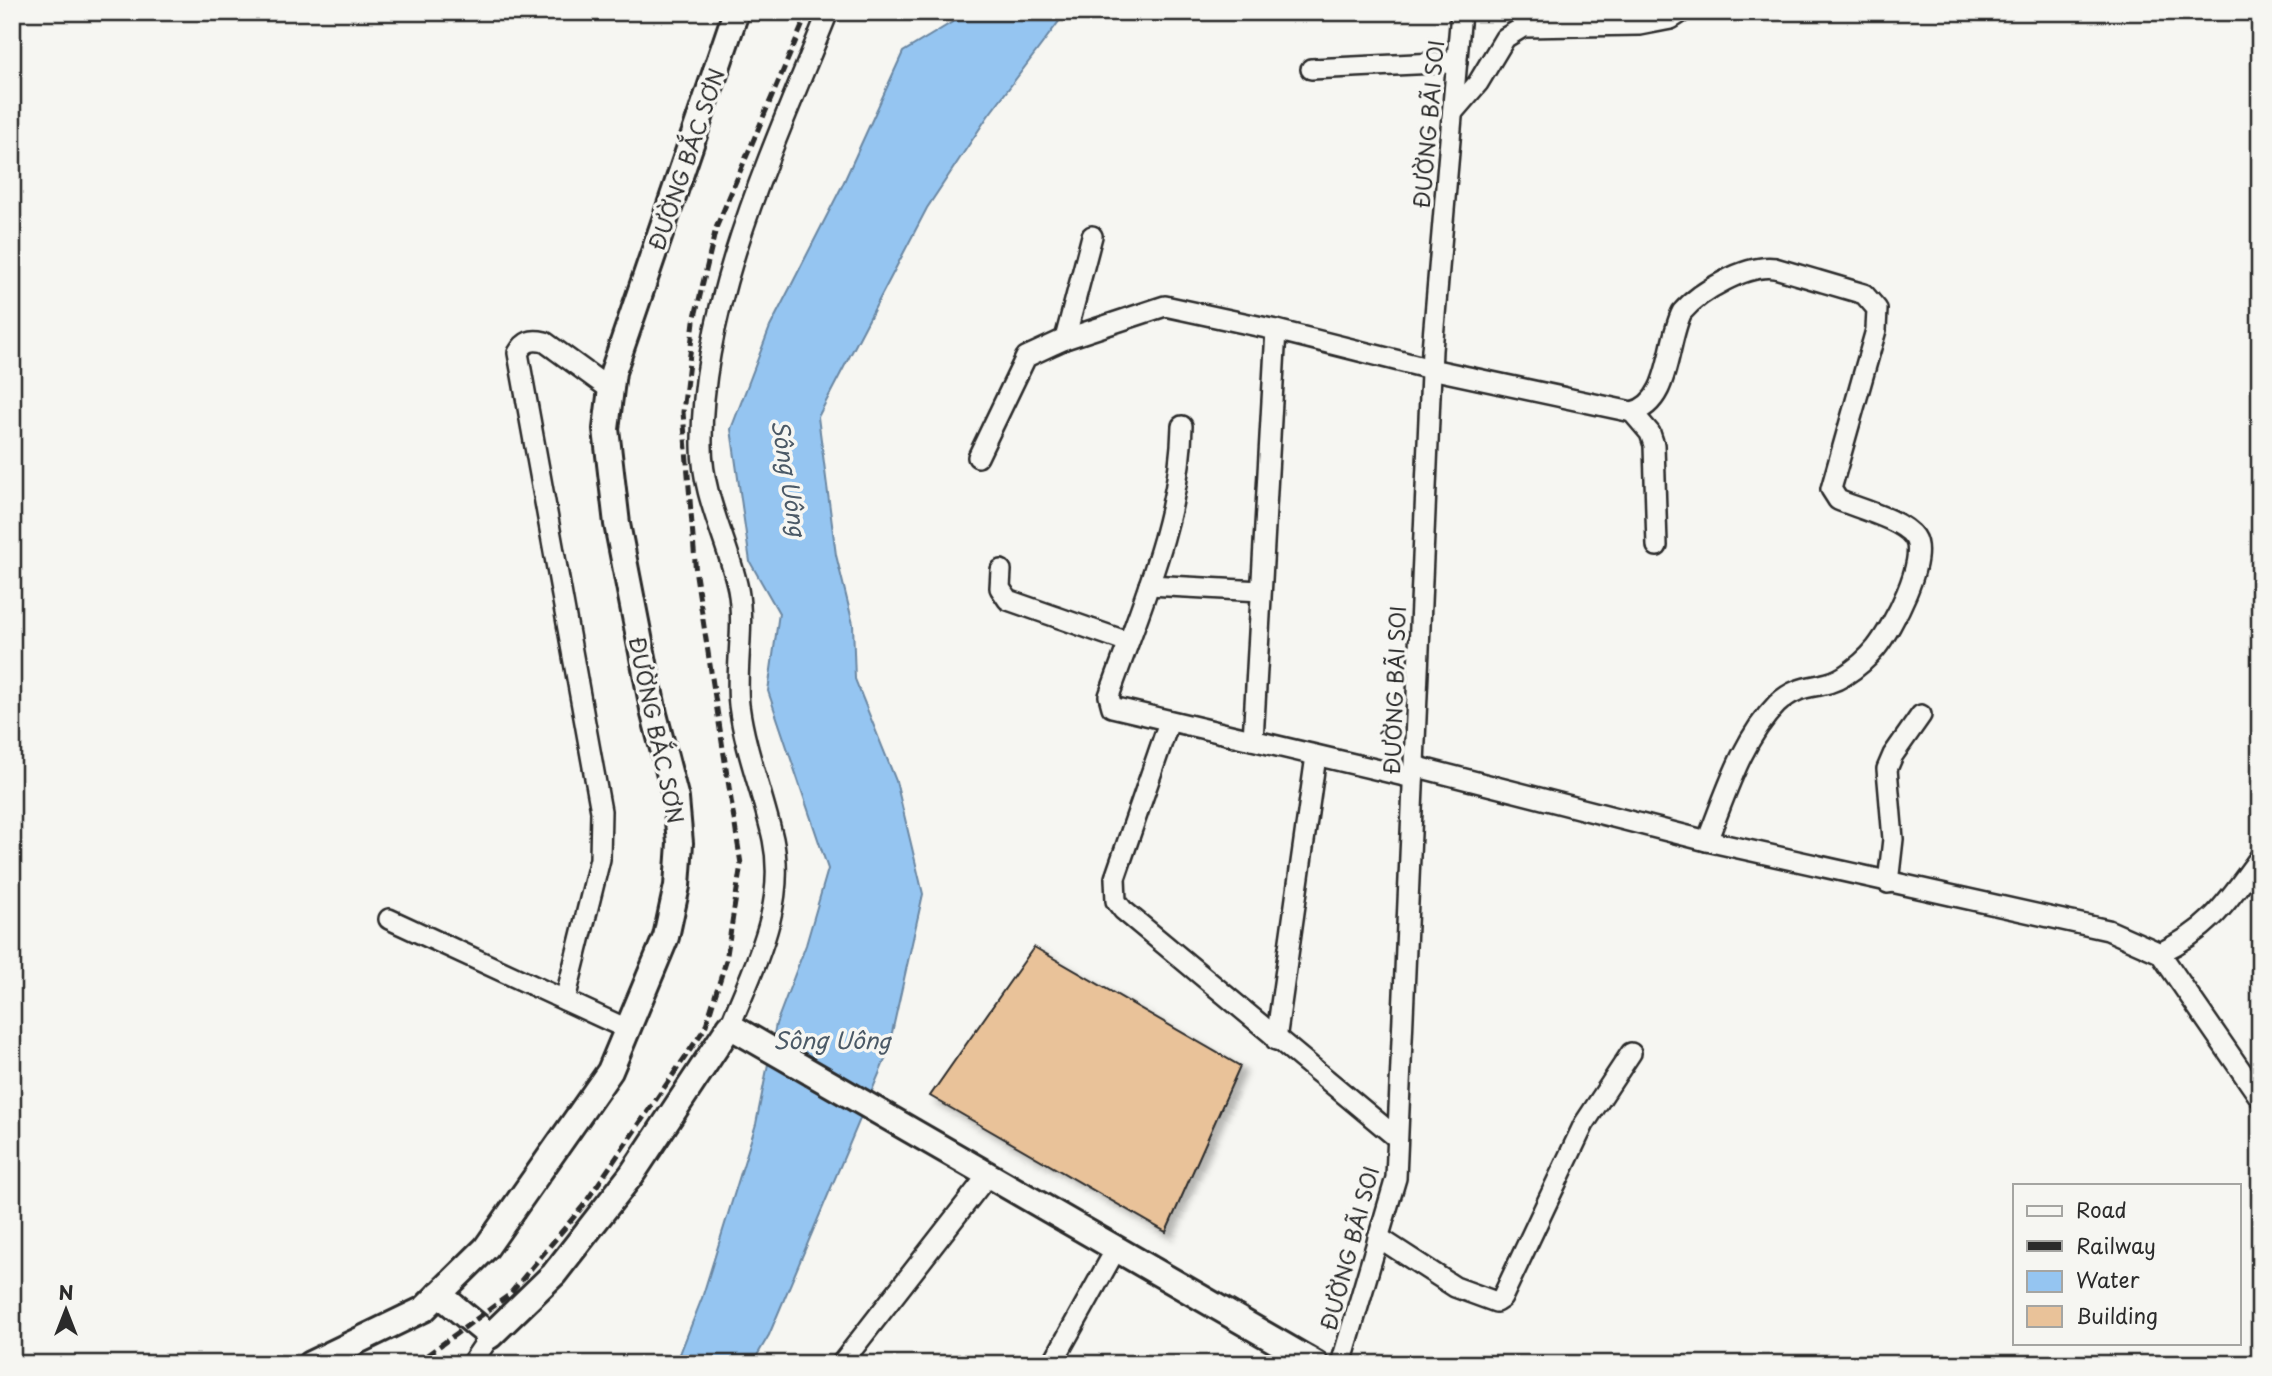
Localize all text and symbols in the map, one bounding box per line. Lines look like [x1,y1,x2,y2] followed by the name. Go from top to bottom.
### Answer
[1405,38,1451,210] street label: ĐƯỜNG BÃI SOI
[639,63,732,254] street label: ĐƯỜNG BẮC SƠN
[763,417,817,540] water label: Sông Uông
[1375,605,1413,775] street label: ĐƯỜNG BÃI SOI
[622,633,694,826] street label: ĐƯỜNG BẮC SƠN
[773,1022,892,1057] water label: Sông Uông
[1312,1162,1386,1334] street label: ĐƯỜNG BÃI SOI
[2013,1184,2240,1344] legend
[2076,1193,2127,1225] text: Road
[2076,1229,2156,1261] text: Railway
[2076,1263,2140,1295] text: Water
[32,1274,102,1344] north arrow
[58,1278,74,1306] text: N
[2076,1299,2158,1331] text: Building

